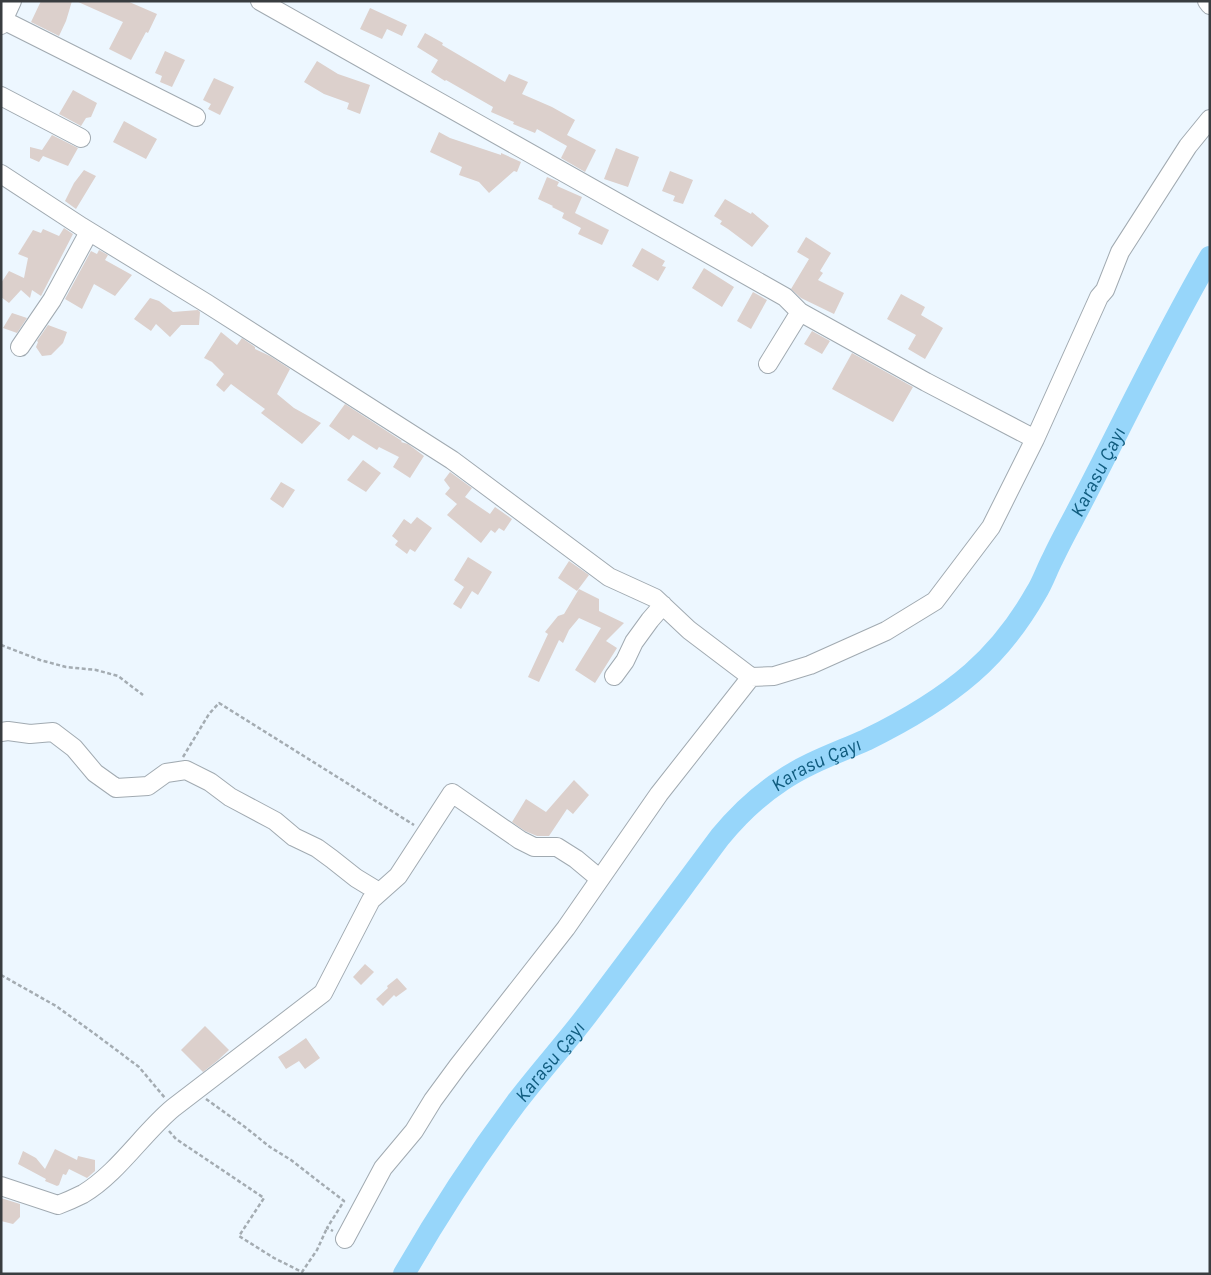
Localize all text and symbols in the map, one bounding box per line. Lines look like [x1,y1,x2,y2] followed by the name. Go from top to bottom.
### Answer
[1065,423,1130,521] water label: Karasu Çayı
[767,733,865,796] water label: Karasu Çayı
[510,1017,590,1107] water label: Karasu Çayı

